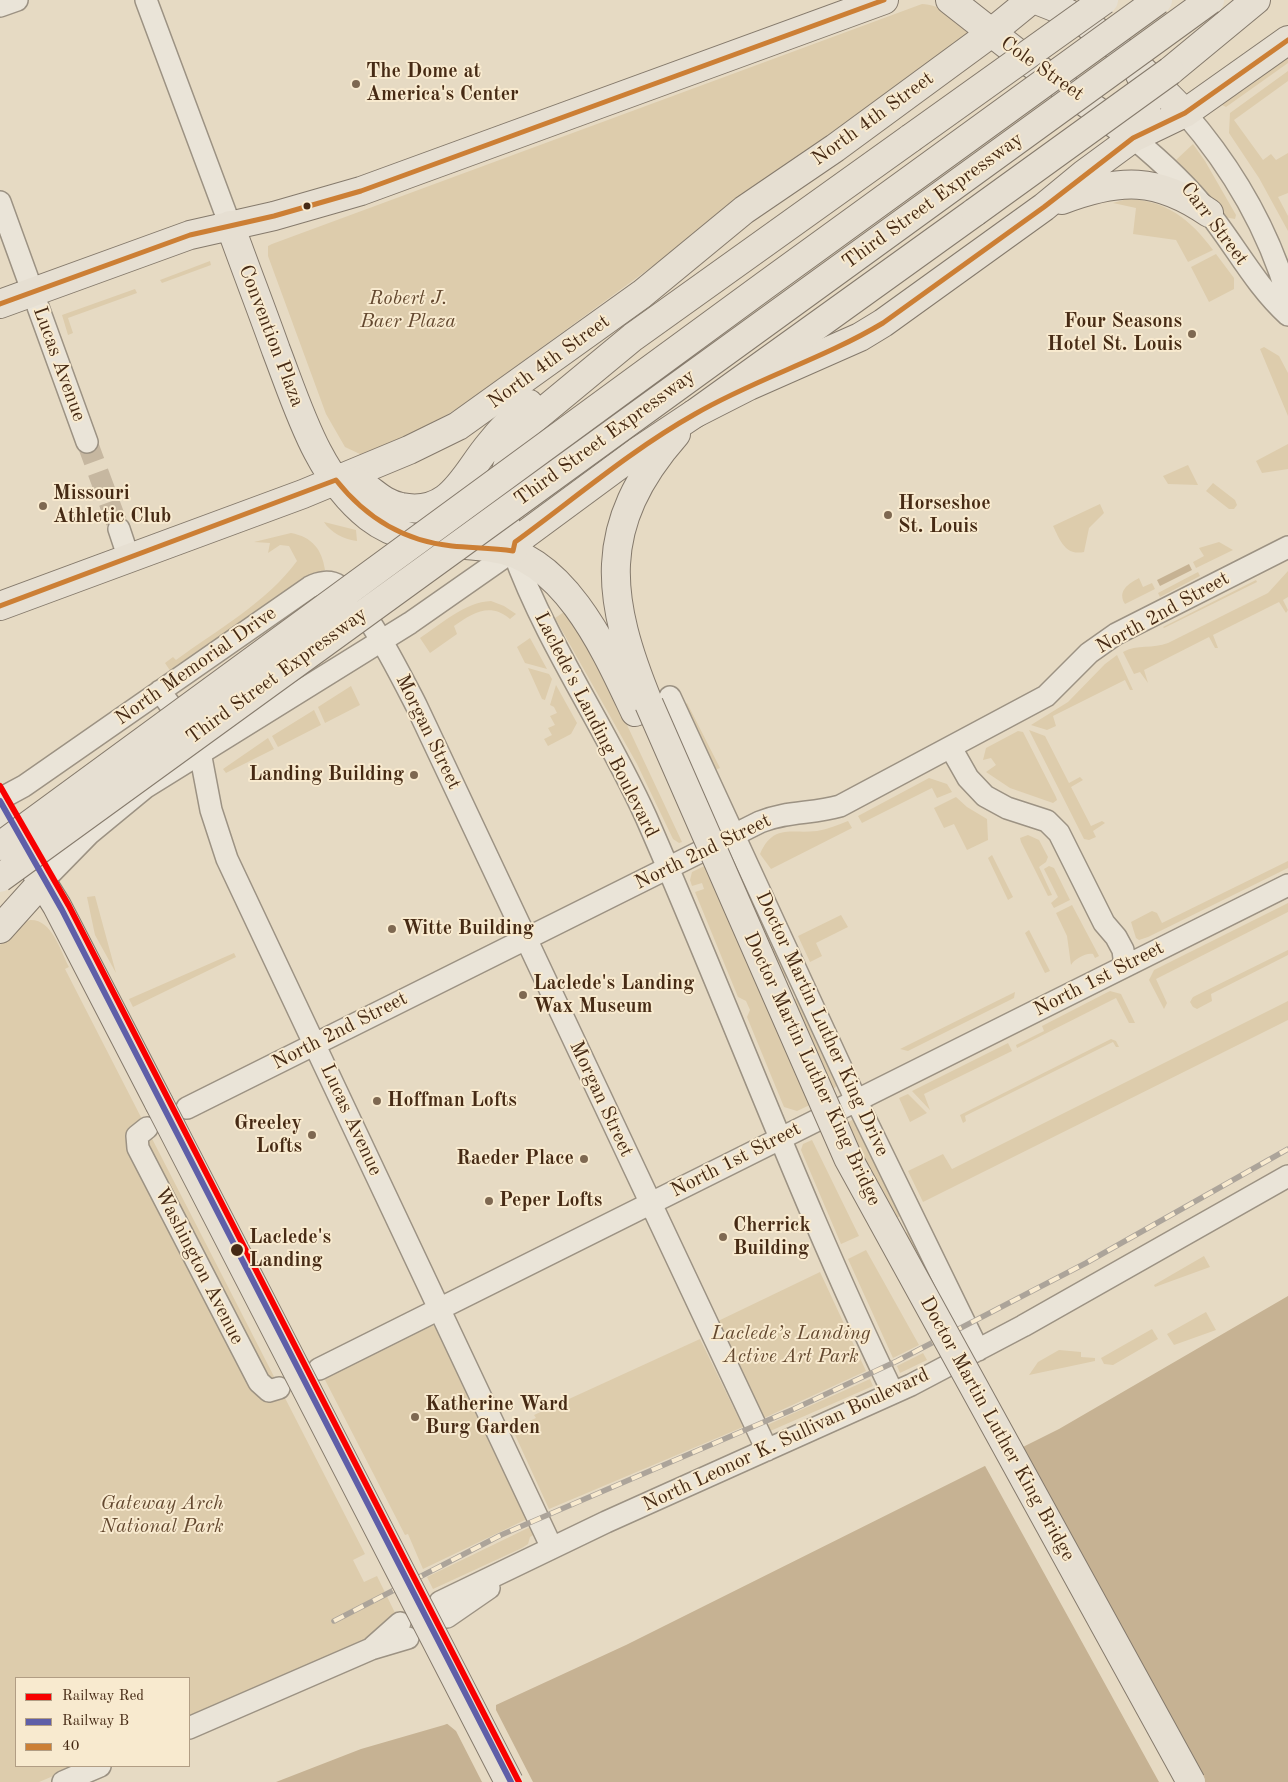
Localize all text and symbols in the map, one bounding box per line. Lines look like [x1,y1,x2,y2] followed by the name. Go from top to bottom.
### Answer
[996,31,1088,107] street label: Cole Street
[366,60,519,107] place label: The Dome at America's Center
[807,67,939,171] street label: North 4th Street
[350,78,362,90] marker: The Dome at America's Center
[838,127,1028,275] street label: Third Street Expressway
[1175,178,1253,270] street label: Carr Street
[302,201,312,211] unlabelled marker
[233,262,309,410] street label: Convention Plaza
[360,287,456,334] park label: Robert J. Baer Plaza
[27,303,91,425] street label: Lucas Avenue
[483,310,615,414] street label: North 4th Street
[1047,310,1182,357] place label: Four Seasons Hotel St. Louis
[1186,328,1198,340] marker: Four Seasons Hotel St. Louis
[510,364,700,512] street label: Third Street Expressway
[53,482,171,529] place label: Missouri Athletic Club
[898,492,991,539] place label: Horseshoe St. Louis
[37,500,49,512] marker: Missouri Athletic Club
[882,509,894,521] marker: Horseshoe St. Louis
[1092,567,1234,659] street label: North 2nd Street
[111,601,281,731] street label: North Memorial Drive
[182,602,372,750] street label: Third Street Expressway
[529,608,663,842] street label: Laclede's Landing Boulevard
[390,671,466,793] street label: Morgan Street
[249,763,404,787] place label: Landing Building
[408,769,420,781] marker: Landing Building
[631,809,775,895] street label: North 2nd Street
[750,888,894,1160] street label: Doctor Martin Luther King Drive
[402,917,534,941] place label: Witte Building
[386,923,398,935] marker: Witte Building
[738,928,886,1210] street label: Doctor Martin Luther King Bridge
[1030,936,1168,1022] street label: North 1st Street
[533,972,694,1019] place label: Laclede's Landing Wax Museum
[268,987,412,1075] street label: North 2nd Street
[517,989,529,1001] marker: Laclede's Landing Wax Museum
[564,1037,638,1161] street label: Morgan Street
[315,1060,387,1180] street label: Lucas Avenue
[387,1089,517,1113] place label: Hoffman Lofts
[371,1095,383,1107] marker: Hoffman Lofts
[234,1112,302,1159] place label: Greeley Lofts
[667,1117,805,1203] street label: North 1st Street
[306,1129,318,1141] marker: Greeley Lofts
[456,1147,574,1171] place label: Raeder Place
[578,1153,590,1165] marker: Raeder Place
[149,1183,249,1349] street label: Washington Avenue
[499,1189,602,1213] place label: Peper Lofts
[483,1195,495,1207] marker: Peper Lofts
[733,1214,811,1261] place label: Cherrick Building
[249,1226,331,1273] place label: Laclede's Landing
[717,1231,729,1243] marker: Cherrick Building
[229,1242,245,1258] marker: Laclede's Landing
[914,1292,1080,1566] street label: Doctor Martin Luther King Bridge
[711,1322,871,1369] park label: Laclede’s Landing Active Art Park
[639,1363,933,1517] street label: North Leonor K. Sullivan Boulevard
[425,1393,568,1440] place label: Katherine Ward Burg Garden
[409,1411,421,1423] marker: Katherine Ward Burg Garden
[100,1492,224,1539] park label: Gateway Arch National Park
[15,1677,190,1767] legend
[62,1689,144,1704] text: Railway Red
[62,1714,129,1729] text: Railway B
[62,1739,79,1754] text: 40

